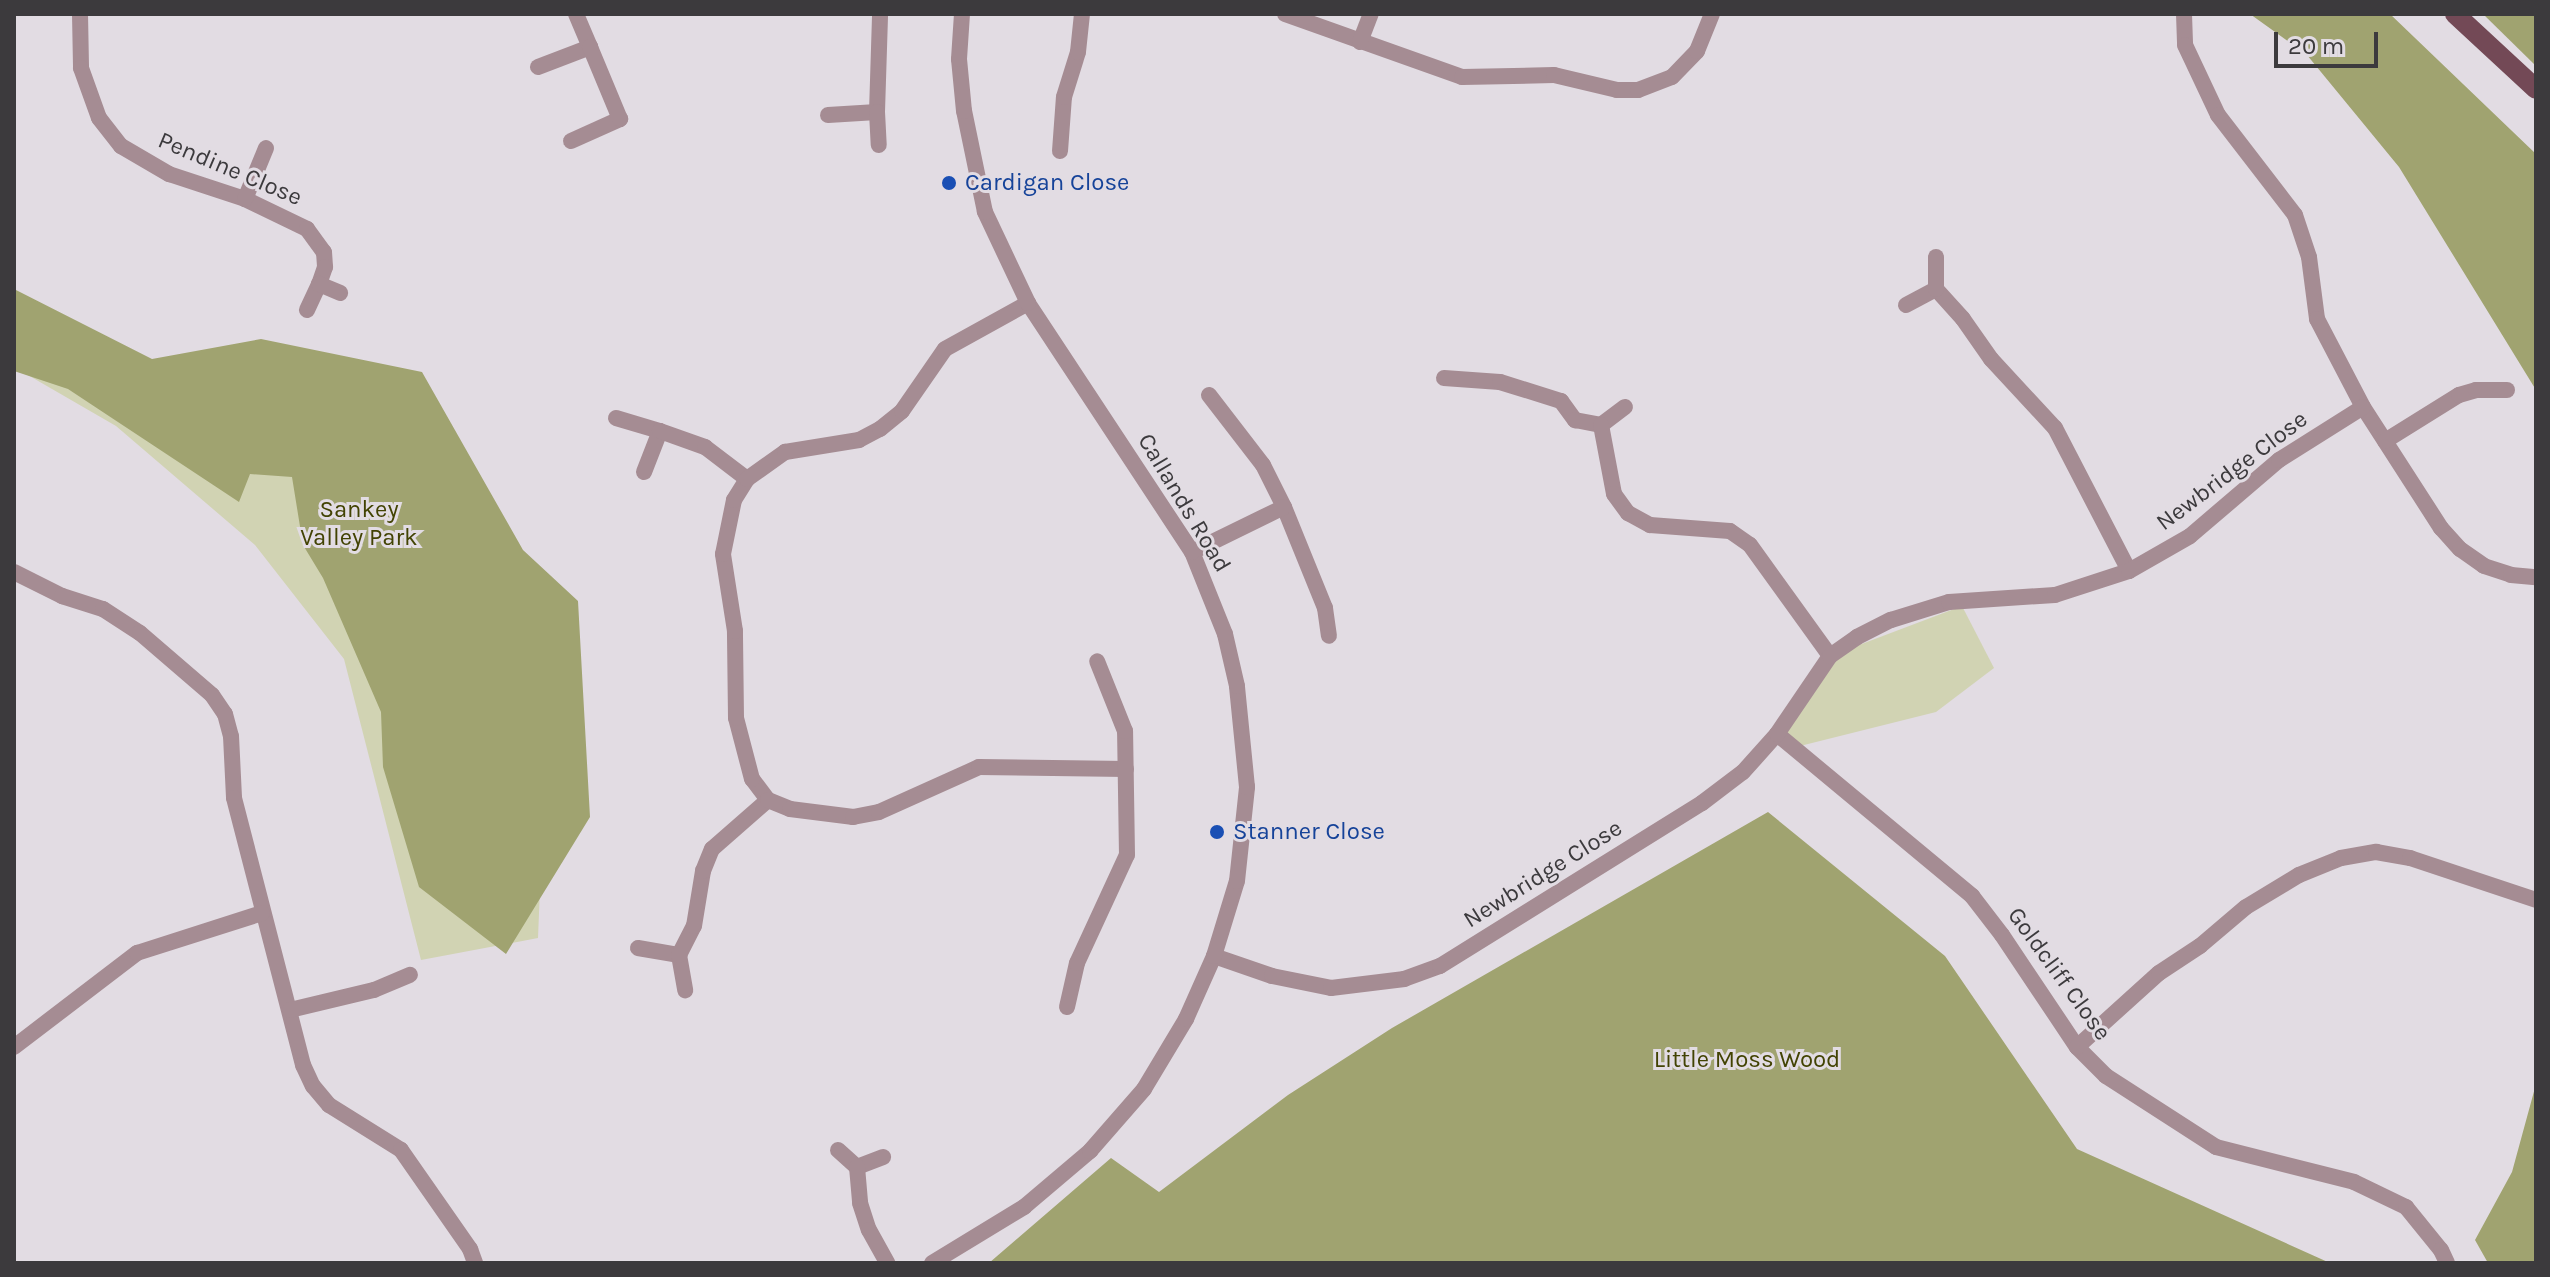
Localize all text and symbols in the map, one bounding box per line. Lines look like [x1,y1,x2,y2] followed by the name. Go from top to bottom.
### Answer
[2278,16,2382,66] scale bar
[2288,32,2344,60] text: 20 m
[154,126,306,212] street label: Pendine Close
[965,169,1129,197] place label: Cardigan Close
[940,174,958,192] marker: Cardigan Close
[2151,405,2313,537] street label: Newbridge Close
[1131,428,1237,578] street label: Callands Road
[300,496,418,552] park label: Sankey Valley Park
[1458,814,1628,934] street label: Newbridge Close
[1233,818,1385,846] place label: Stanner Close
[1208,823,1226,841] marker: Stanner Close
[2001,902,2117,1046] street label: Goldcliff Close
[1654,1046,1840,1074] park label: Little Moss Wood

